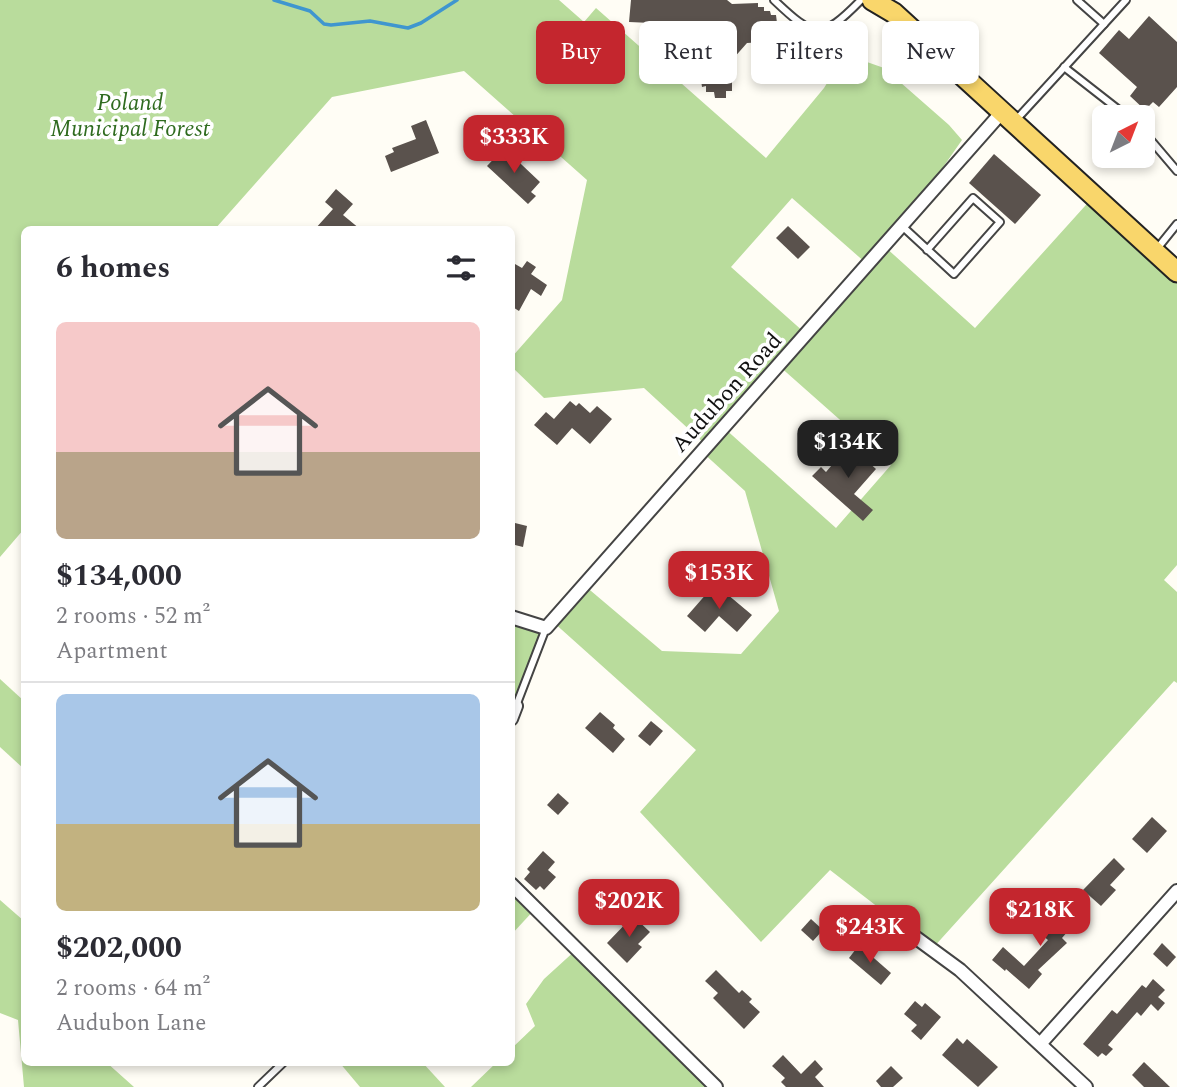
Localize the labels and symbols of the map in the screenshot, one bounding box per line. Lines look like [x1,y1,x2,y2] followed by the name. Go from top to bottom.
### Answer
[50,86,211,147] park label: Poland Municipal Forest
[1092,105,1155,168] north arrow
[465,116,563,175] pin: $333K
[663,325,791,461] street label: Audubon Road
[799,420,897,480] pin: $134K
[670,552,768,611] pin: $153K
[580,880,678,939] pin: $202K
[991,888,1089,948] pin: $218K
[821,906,919,965] pin: $243K

